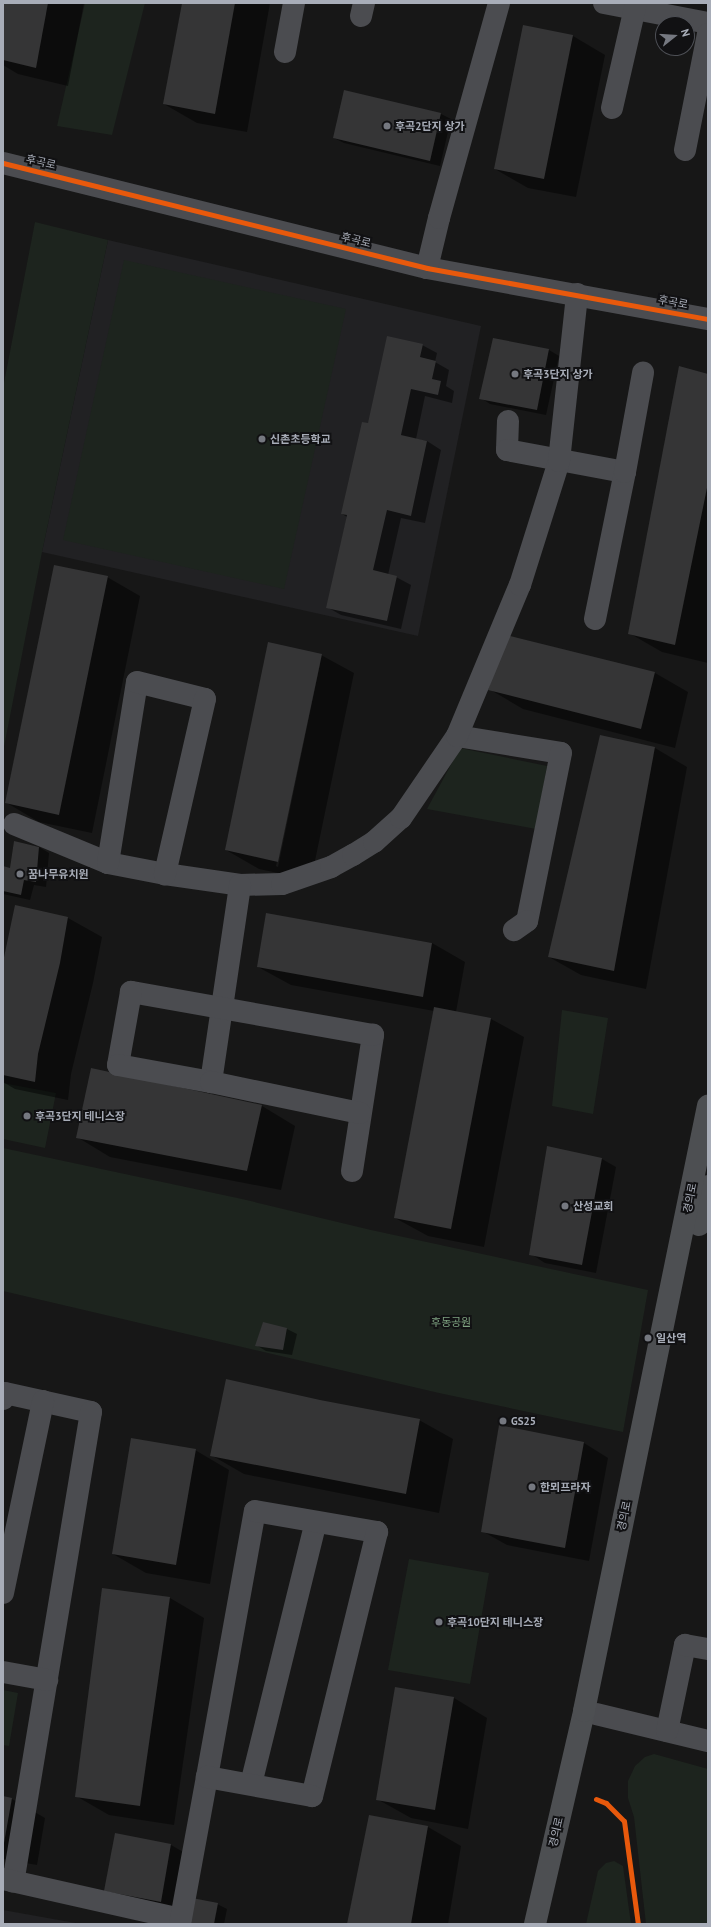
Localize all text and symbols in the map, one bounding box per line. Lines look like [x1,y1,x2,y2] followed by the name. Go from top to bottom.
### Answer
[655,16,695,56] north arrow
[678,27,693,38] text: N
[395,119,465,133] place label: 후곡2단지 상가
[382,121,392,131] marker: 후곡2단지 상가
[25,152,57,172] street label: 후곡로
[340,230,372,250] street label: 후곡로
[657,293,689,311] street label: 후곡로
[523,367,593,381] place label: 후곡3단지 상가
[510,369,520,379] marker: 후곡3단지 상가
[270,432,331,446] place label: 신촌초등학교
[257,434,267,444] marker: 신촌초등학교
[28,867,89,881] place label: 꿈나무유치원
[15,869,25,879] marker: 꿈나무유치원
[35,1109,125,1123] place label: 후곡3단지 테니스장
[22,1111,32,1121] marker: 후곡3단지 테니스장
[681,1182,699,1214] street label: 경의로
[573,1199,613,1213] place label: 산성교회
[560,1201,570,1211] marker: 산성교회
[431,1315,471,1329] park label: 후동공원
[656,1331,686,1345] place label: 일산역
[643,1333,653,1343] marker: 일산역
[511,1414,536,1428] place label: GS25
[498,1416,508,1426] marker: GS25
[540,1480,591,1494] place label: 한뫼프라자
[527,1482,537,1492] marker: 한뫼프라자
[614,1500,634,1532] street label: 경의로
[447,1615,543,1629] place label: 후곡10단지 테니스장
[434,1617,444,1627] marker: 후곡10단지 테니스장
[546,1816,566,1848] street label: 경의로

